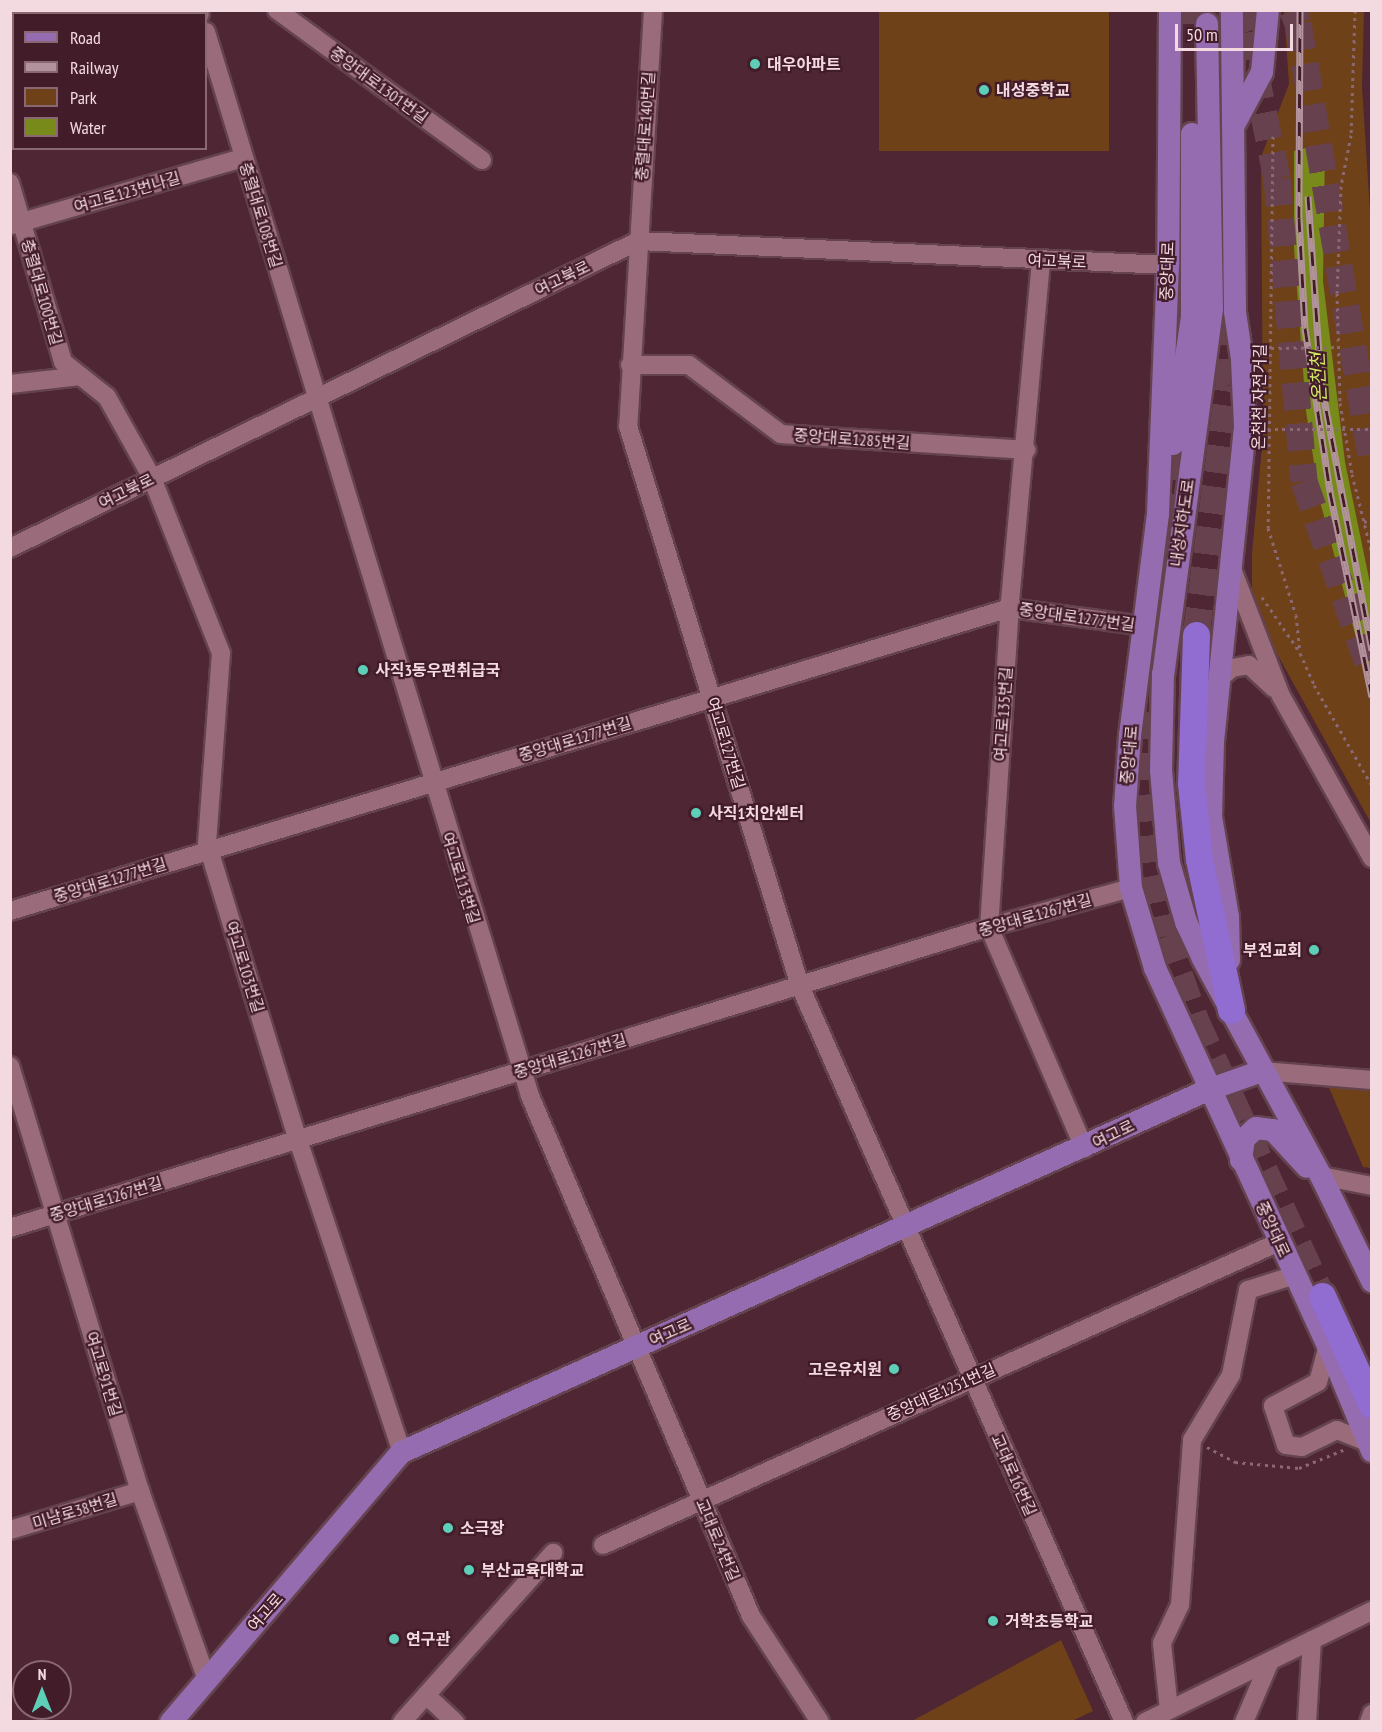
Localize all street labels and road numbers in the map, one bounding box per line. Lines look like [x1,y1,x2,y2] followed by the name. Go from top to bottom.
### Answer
[326,43,432,127] street label: 중앙대로1301번길
[632,71,658,181] street label: 충렬대로140번길
[236,160,286,270] street label: 충렬대로108번길
[72,168,182,216] street label: 여고로123번나길
[18,237,66,347] street label: 충렬대로100번길
[1156,241,1178,301] street label: 중앙대로
[1027,250,1087,272] street label: 여고북로
[531,256,593,300] street label: 여고북로
[1248,344,1270,450] street label: 온천천 자전거길
[793,425,911,453] street label: 중앙대로1285번길
[95,469,157,513] street label: 여고북로
[1166,478,1198,568] street label: 내성지하도로
[1018,599,1136,635] street label: 중앙대로1277번길
[990,666,1016,762] street label: 여고로135번길
[703,695,749,791] street label: 여고로127번길
[516,713,634,765] street label: 중앙대로1277번길
[1117,725,1141,785] street label: 중앙대로
[438,830,484,926] street label: 여고로113번길
[51,854,169,906] street label: 중앙대로1277번길
[976,890,1094,940] street label: 중앙대로1267번길
[222,919,268,1015] street label: 여고로103번길
[511,1030,629,1082] street label: 중앙대로1267번길
[1089,1116,1137,1152] street label: 여고로
[47,1173,165,1225] street label: 중앙대로1267번길
[1252,1198,1294,1260] street label: 중앙대로
[646,1314,694,1350] street label: 여고로
[82,1329,126,1419] street label: 여고로91번길
[884,1359,998,1425] street label: 중앙대로1251번길
[987,1431,1041,1519] street label: 교대로16번길
[30,1489,120,1533] street label: 미남로38번길
[692,1496,744,1584] street label: 교대로24번길
[243,1589,287,1635] street label: 여고로

